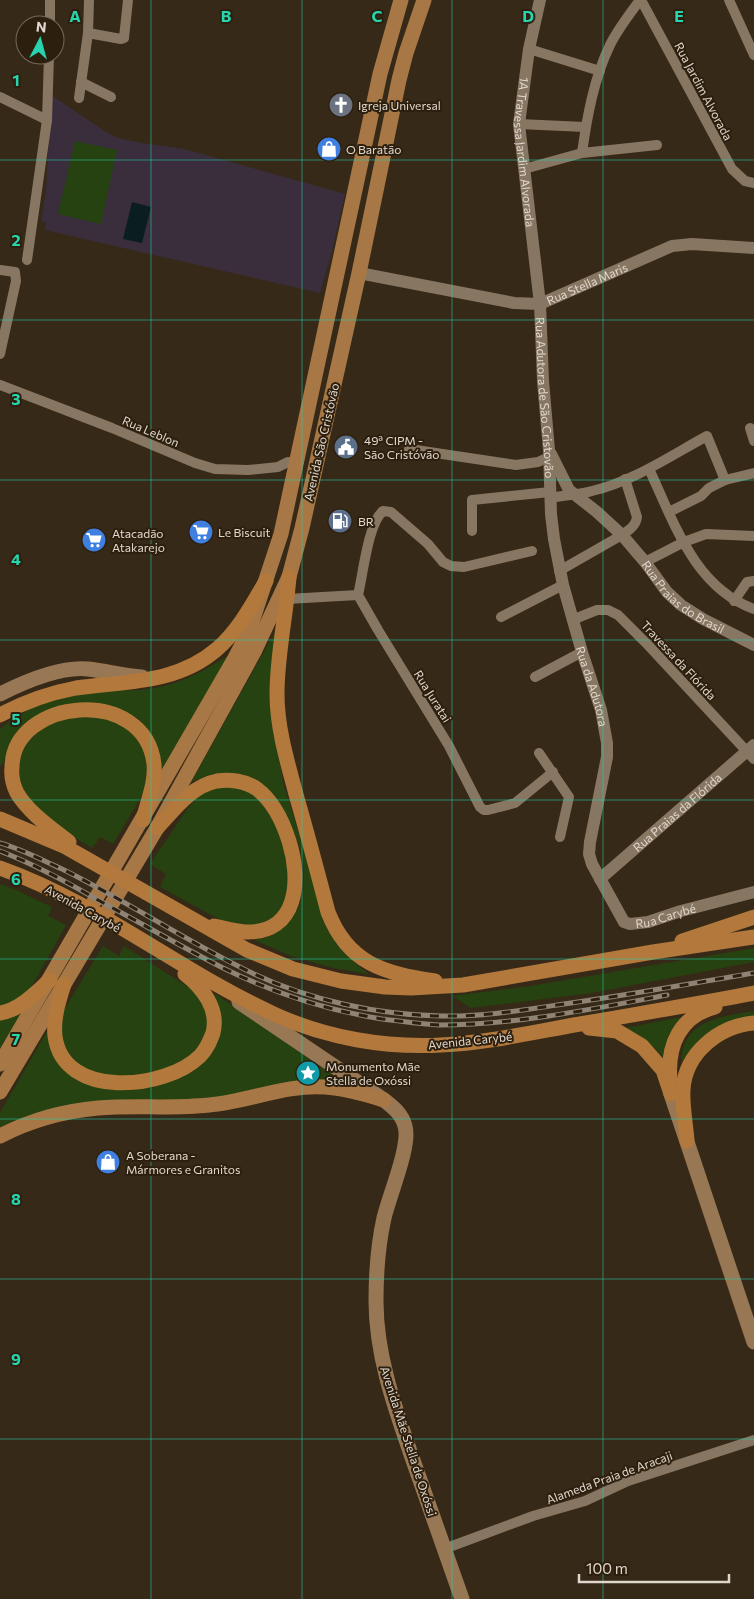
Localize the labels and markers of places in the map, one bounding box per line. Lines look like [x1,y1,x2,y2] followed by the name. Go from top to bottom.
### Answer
[328,92,354,118] church icon: Igreja Universal
[358,98,441,112] place label: Igreja Universal
[316,136,342,162] shop icon: O Baratão
[346,142,401,156] place label: O Baratão
[364,433,439,461] place label: 49ª CIPM - São Cristóvão
[333,434,359,460] public building icon: 49ª CIPM - São Cristóvão
[327,508,353,534] fuel station icon: BR
[358,514,374,528] place label: BR
[188,519,214,545] supermarket icon: Le Biscuit
[218,525,271,539] place label: Le Biscuit
[112,526,165,554] place label: Atacadão Atakarejo
[81,527,107,553] supermarket icon: Atacadão Atakarejo
[326,1059,420,1087] place label: Monumento Mãe Stella de Oxóssi
[295,1060,321,1086] place icon: Monumento Mãe Stella de Oxóssi
[126,1148,240,1176] place label: A Soberana - Mármores e Granitos
[95,1149,121,1175] shop icon: A Soberana - Mármores e Granitos

